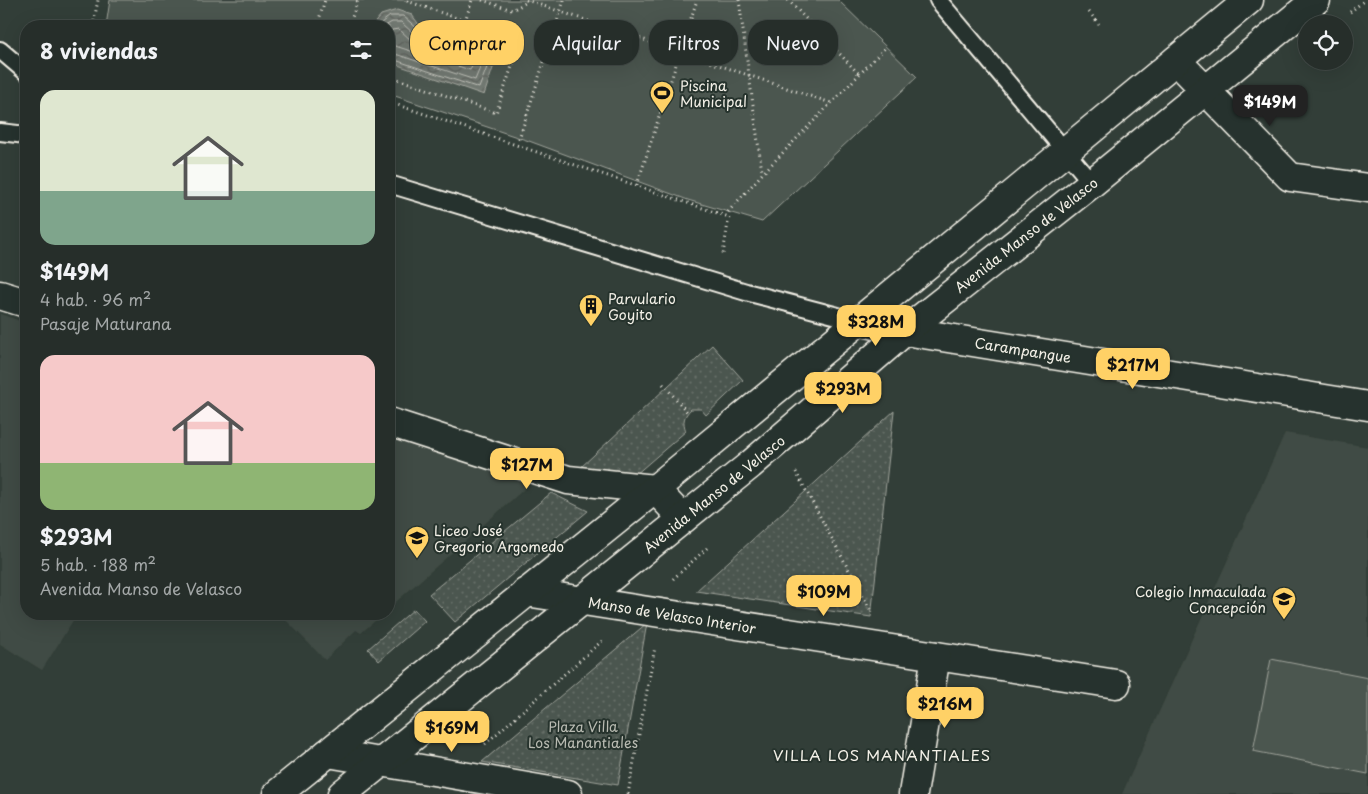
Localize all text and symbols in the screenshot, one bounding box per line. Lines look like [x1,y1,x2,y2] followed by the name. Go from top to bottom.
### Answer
[1298,15,1353,70] map controls
[1298,15,1353,70] button: locate
[410,20,524,65] chip: Comprar
[534,20,639,65] chip: Alquilar
[649,20,738,65] chip: Filtros
[748,20,838,65] chip: Nuevo
[40,34,158,66] text: 8 viviendas
[347,36,375,64] icon: filters
[680,75,747,112] place label: Piscina Municipal
[649,80,675,114] sports icon: Piscina Municipal
[1235,84,1305,127] pin: $149M
[1244,89,1296,113] text: $149M
[163,123,253,213] icon: home
[950,172,1102,298] street label: Avenida Manso de Velasco
[40,255,109,287] text: $149M
[40,287,151,311] text: 4 hab. · 96 m²
[608,288,676,325] place label: Parvulario Goyito
[578,293,604,327] building icon: Parvulario Goyito
[841,304,911,347] pin: $328M
[848,309,904,333] text: $328M
[40,311,171,335] text: Pasaje Maturana
[973,332,1073,368] street label: Carampangue
[1098,348,1168,390] pin: $217M
[1107,352,1159,376] text: $217M
[808,372,878,414] pin: $293M
[815,376,871,400] text: $293M
[163,388,253,478] icon: home
[639,430,790,558] street label: Avenida Manso de Velasco
[492,448,562,490] pin: $127M
[501,452,553,476] text: $127M
[40,520,113,552] text: $293M
[434,520,564,557] place label: Liceo José Gregorio Argomedo
[404,525,430,559] school or university icon: Liceo José Gregorio Argomedo
[40,552,156,576] text: 5 hab. · 188 m²
[789,574,859,617] pin: $109M
[40,576,242,600] text: Avenida Manso de Velasco
[797,579,851,603] text: $109M
[1135,581,1266,618] place label: Colegio Inmaculada Concepción
[1271,586,1297,620] school or university icon: Colegio Inmaculada Concepción
[587,591,758,639] street label: Manso de Velasco Interior
[910,686,980,729] pin: $216M
[918,691,972,715] text: $216M
[417,710,487,753] pin: $169M
[425,715,479,739] text: $169M
[528,716,638,753] park label: Plaza Villa Los Manantiales
[773,743,991,766] district label: VILLA LOS MANANTIALES

